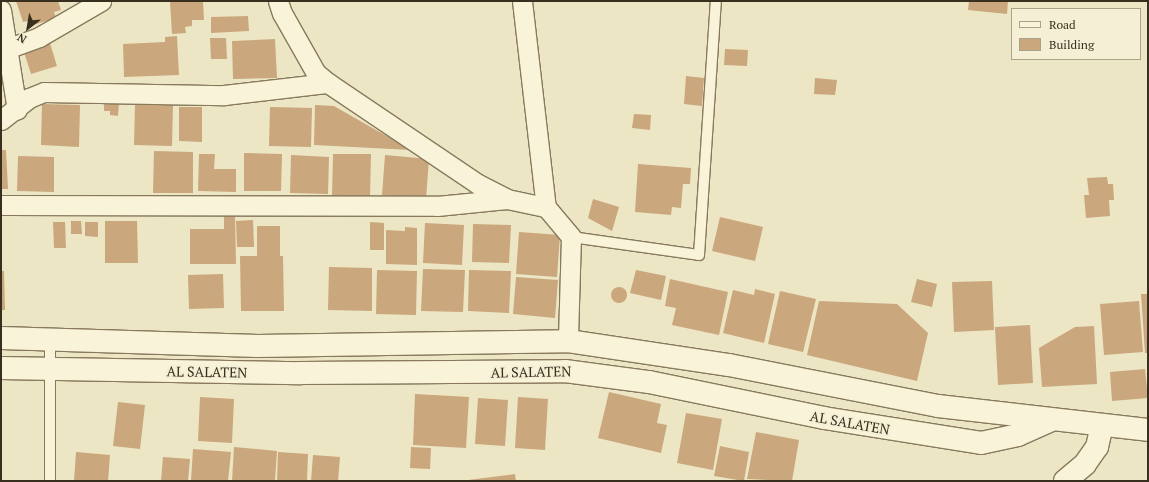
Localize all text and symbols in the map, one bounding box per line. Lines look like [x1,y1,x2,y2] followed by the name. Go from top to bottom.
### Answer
[8,8,48,48] north arrow
[1011,8,1141,60] legend
[1049,17,1076,32] text: Road
[15,30,29,46] text: N
[1049,37,1094,52] text: Building
[166,363,248,381] street label: AL SALATEN
[490,363,572,381] street label: AL SALATEN
[809,408,891,438] street label: AL SALATEN

